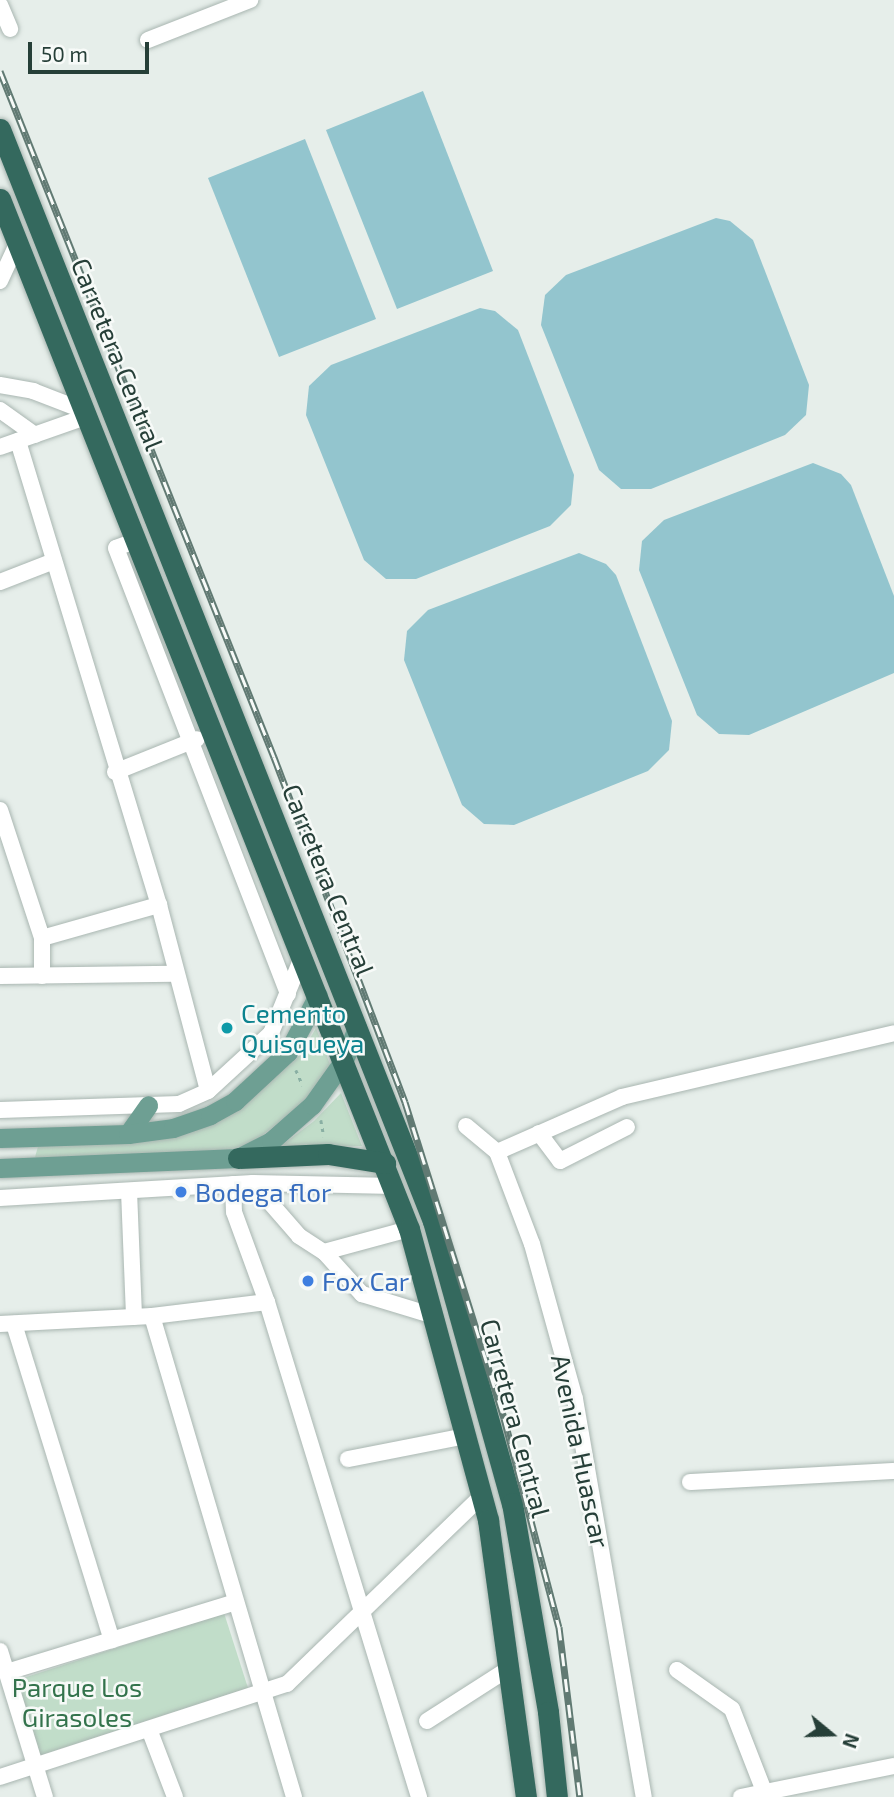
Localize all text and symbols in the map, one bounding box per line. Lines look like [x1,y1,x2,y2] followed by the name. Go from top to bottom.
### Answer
[32,28,152,72] scale bar
[41,41,88,66] text: 50 m
[65,254,171,454] street label: Carretera Central
[276,780,382,980] street label: Carretera Central
[241,997,364,1058] place label: Cemento Quisqueya
[219,1020,235,1036] marker: Cemento Quisqueya
[195,1176,332,1208] place label: Bodega flor
[173,1184,189,1200] marker: Bodega flor
[322,1265,409,1297] place label: Fox Car
[300,1273,316,1289] marker: Fox Car
[475,1315,557,1521] street label: Carretera Central
[545,1351,617,1551] street label: Avenida Huascar
[12,1671,142,1732] park label: Parque Los Girasoles
[796,1699,866,1769] north arrow
[838,1731,864,1751] text: N

